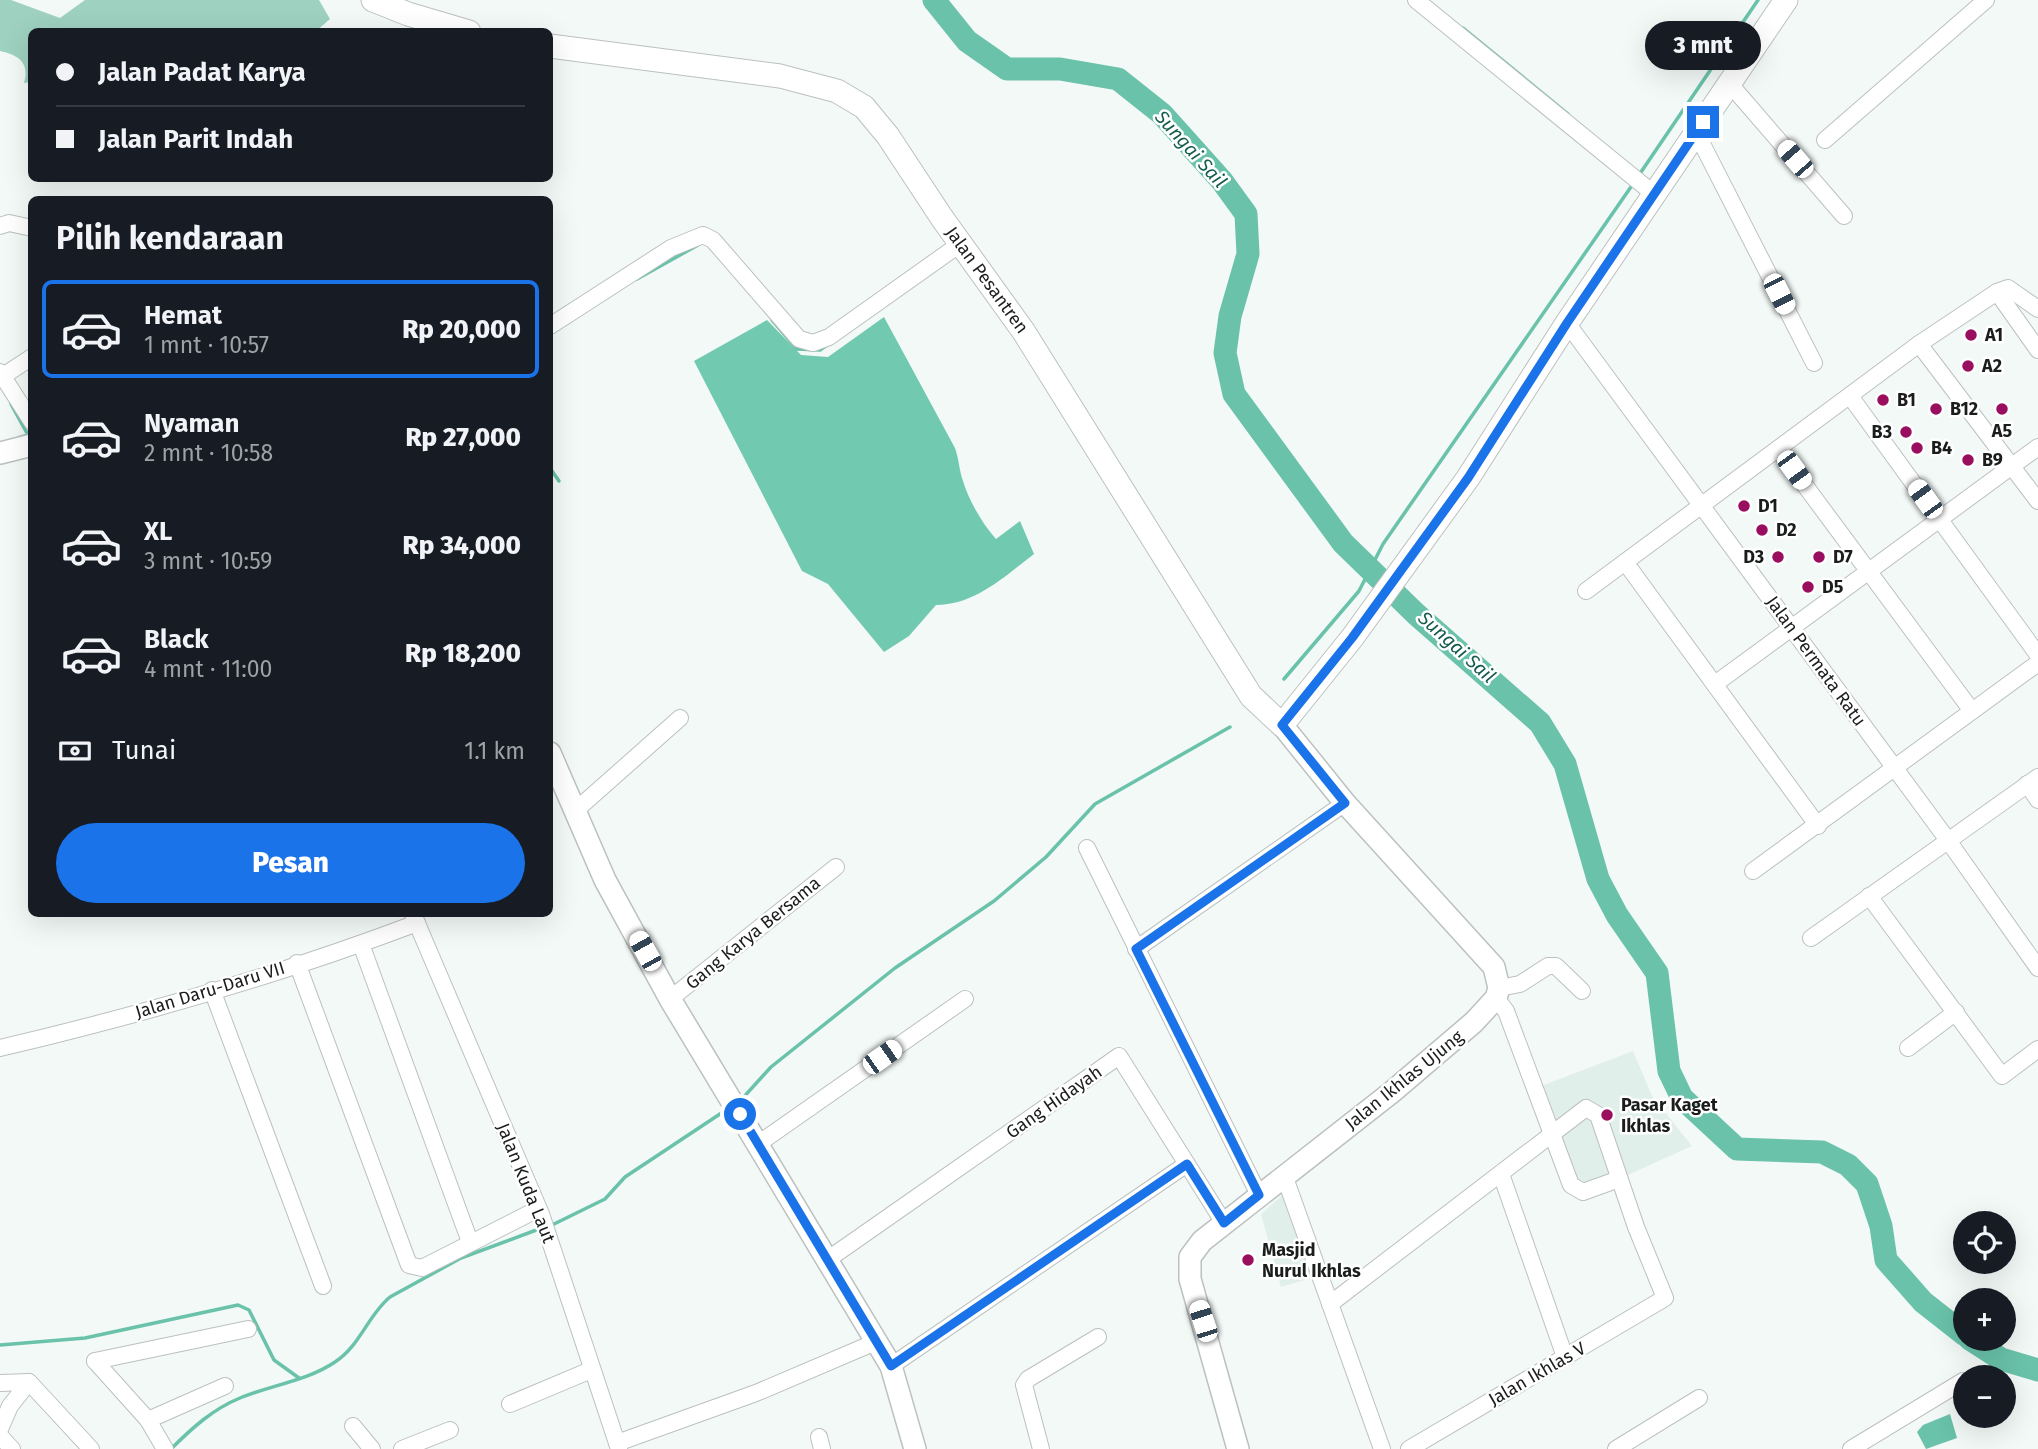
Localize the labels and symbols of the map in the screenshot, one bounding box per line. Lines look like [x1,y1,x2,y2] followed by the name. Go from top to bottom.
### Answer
[1645,20,1761,69] callout: 3 mnt
[1150,105,1232,192] water label: Sungai Sail
[1687,106,1719,138] route end
[1774,136,1817,182] car
[941,222,1033,338] street label: Jalan Pesantren
[1761,271,1798,317] car
[1984,324,2003,346] place label: A1
[1963,327,1979,343] marker: A1
[1981,355,2002,377] place label: A2
[1960,358,1976,374] marker: A2
[1897,389,1916,411] place label: B1
[1875,392,1891,408] marker: B1
[1950,398,1978,420] place label: B12
[1928,401,1944,417] marker: B12
[1994,401,2010,417] marker: A5
[1991,420,2012,442] place label: A5
[1872,421,1892,443] place label: B3
[1898,424,1914,440] marker: B3
[1931,437,1952,459] place label: B4
[1909,440,1925,456] marker: B4
[1774,447,1815,493] car
[1982,449,2003,471] place label: B9
[1960,452,1976,468] marker: B9
[1905,476,1946,522] car
[1758,495,1778,517] place label: D1
[1736,498,1752,514] marker: D1
[1776,519,1797,541] place label: D2
[1754,522,1770,538] marker: D2
[1743,546,1764,568] place label: D3
[1833,546,1853,568] place label: D7
[1770,549,1786,565] marker: D3
[1811,549,1827,565] marker: D7
[1822,576,1844,598] place label: D5
[1800,579,1816,595] marker: D5
[1761,592,1871,730] street label: Jalan Permata Ratu
[1413,606,1500,688] water label: Sungai Sail
[681,872,825,994] street label: Gang Karya Bersama
[626,928,665,974] car
[133,957,287,1023] street label: Jalan Daru-Daru VII
[1340,1025,1468,1134] street label: Jalan Ikhlas Ujung
[859,1036,906,1078] car
[1002,1061,1106,1143] street label: Gang Hidayah
[1621,1094,1719,1137] place label: Pasar Kaget Ikhlas
[724,1098,756,1130] route start
[1599,1107,1615,1123] marker: Pasar Kaget Ikhlas
[492,1120,560,1247] street label: Jalan Kuda Laut
[1262,1239,1361,1282] place label: Masjid Nurul Ikhlas
[1240,1252,1256,1268] marker: Masjid Nurul Ikhlas
[1187,1298,1220,1344] car
[1485,1337,1589,1411] street label: Jalan Ikhlas V

